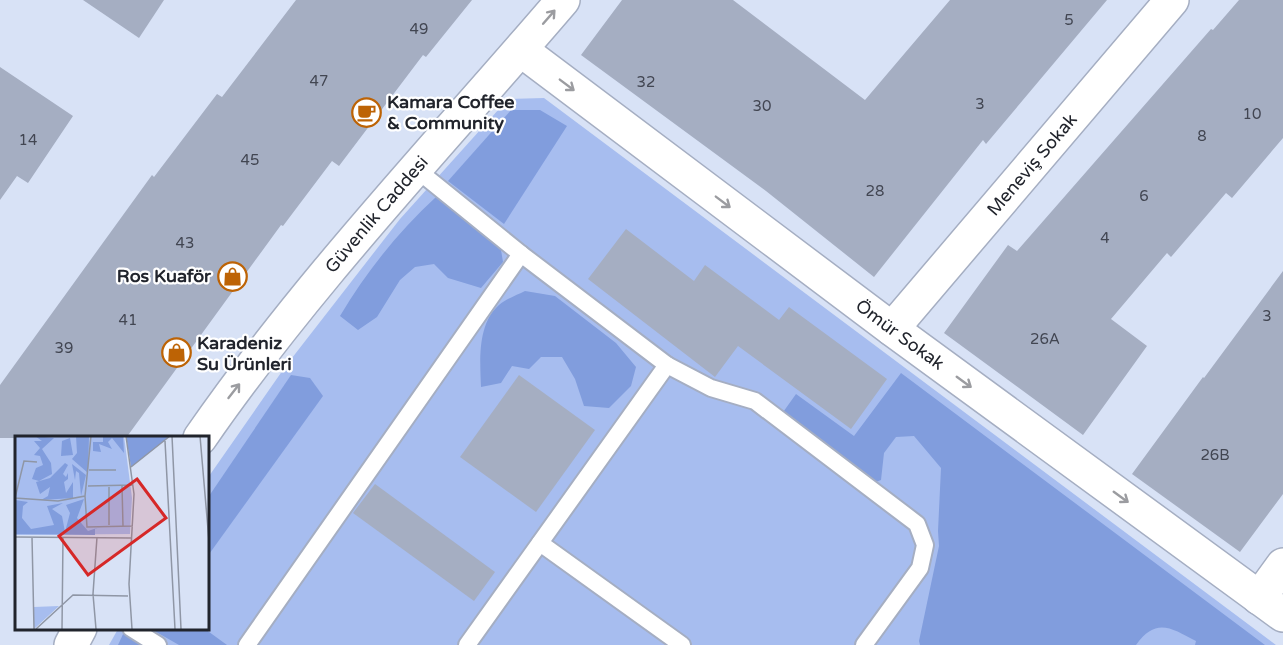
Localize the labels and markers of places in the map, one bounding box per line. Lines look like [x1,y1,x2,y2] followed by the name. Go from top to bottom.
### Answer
[387,91,514,134] place label: Kamara Coffee & Community
[350,96,382,128] cafe icon: Kamara Coffee & Community
[216,260,248,292] shop icon: Ros Kuaför
[117,265,212,287] place label: Ros Kuaför
[197,332,292,375] place label: Karadeniz Su Ürünleri
[160,337,192,369] shop icon: Karadeniz Su Ürünleri

